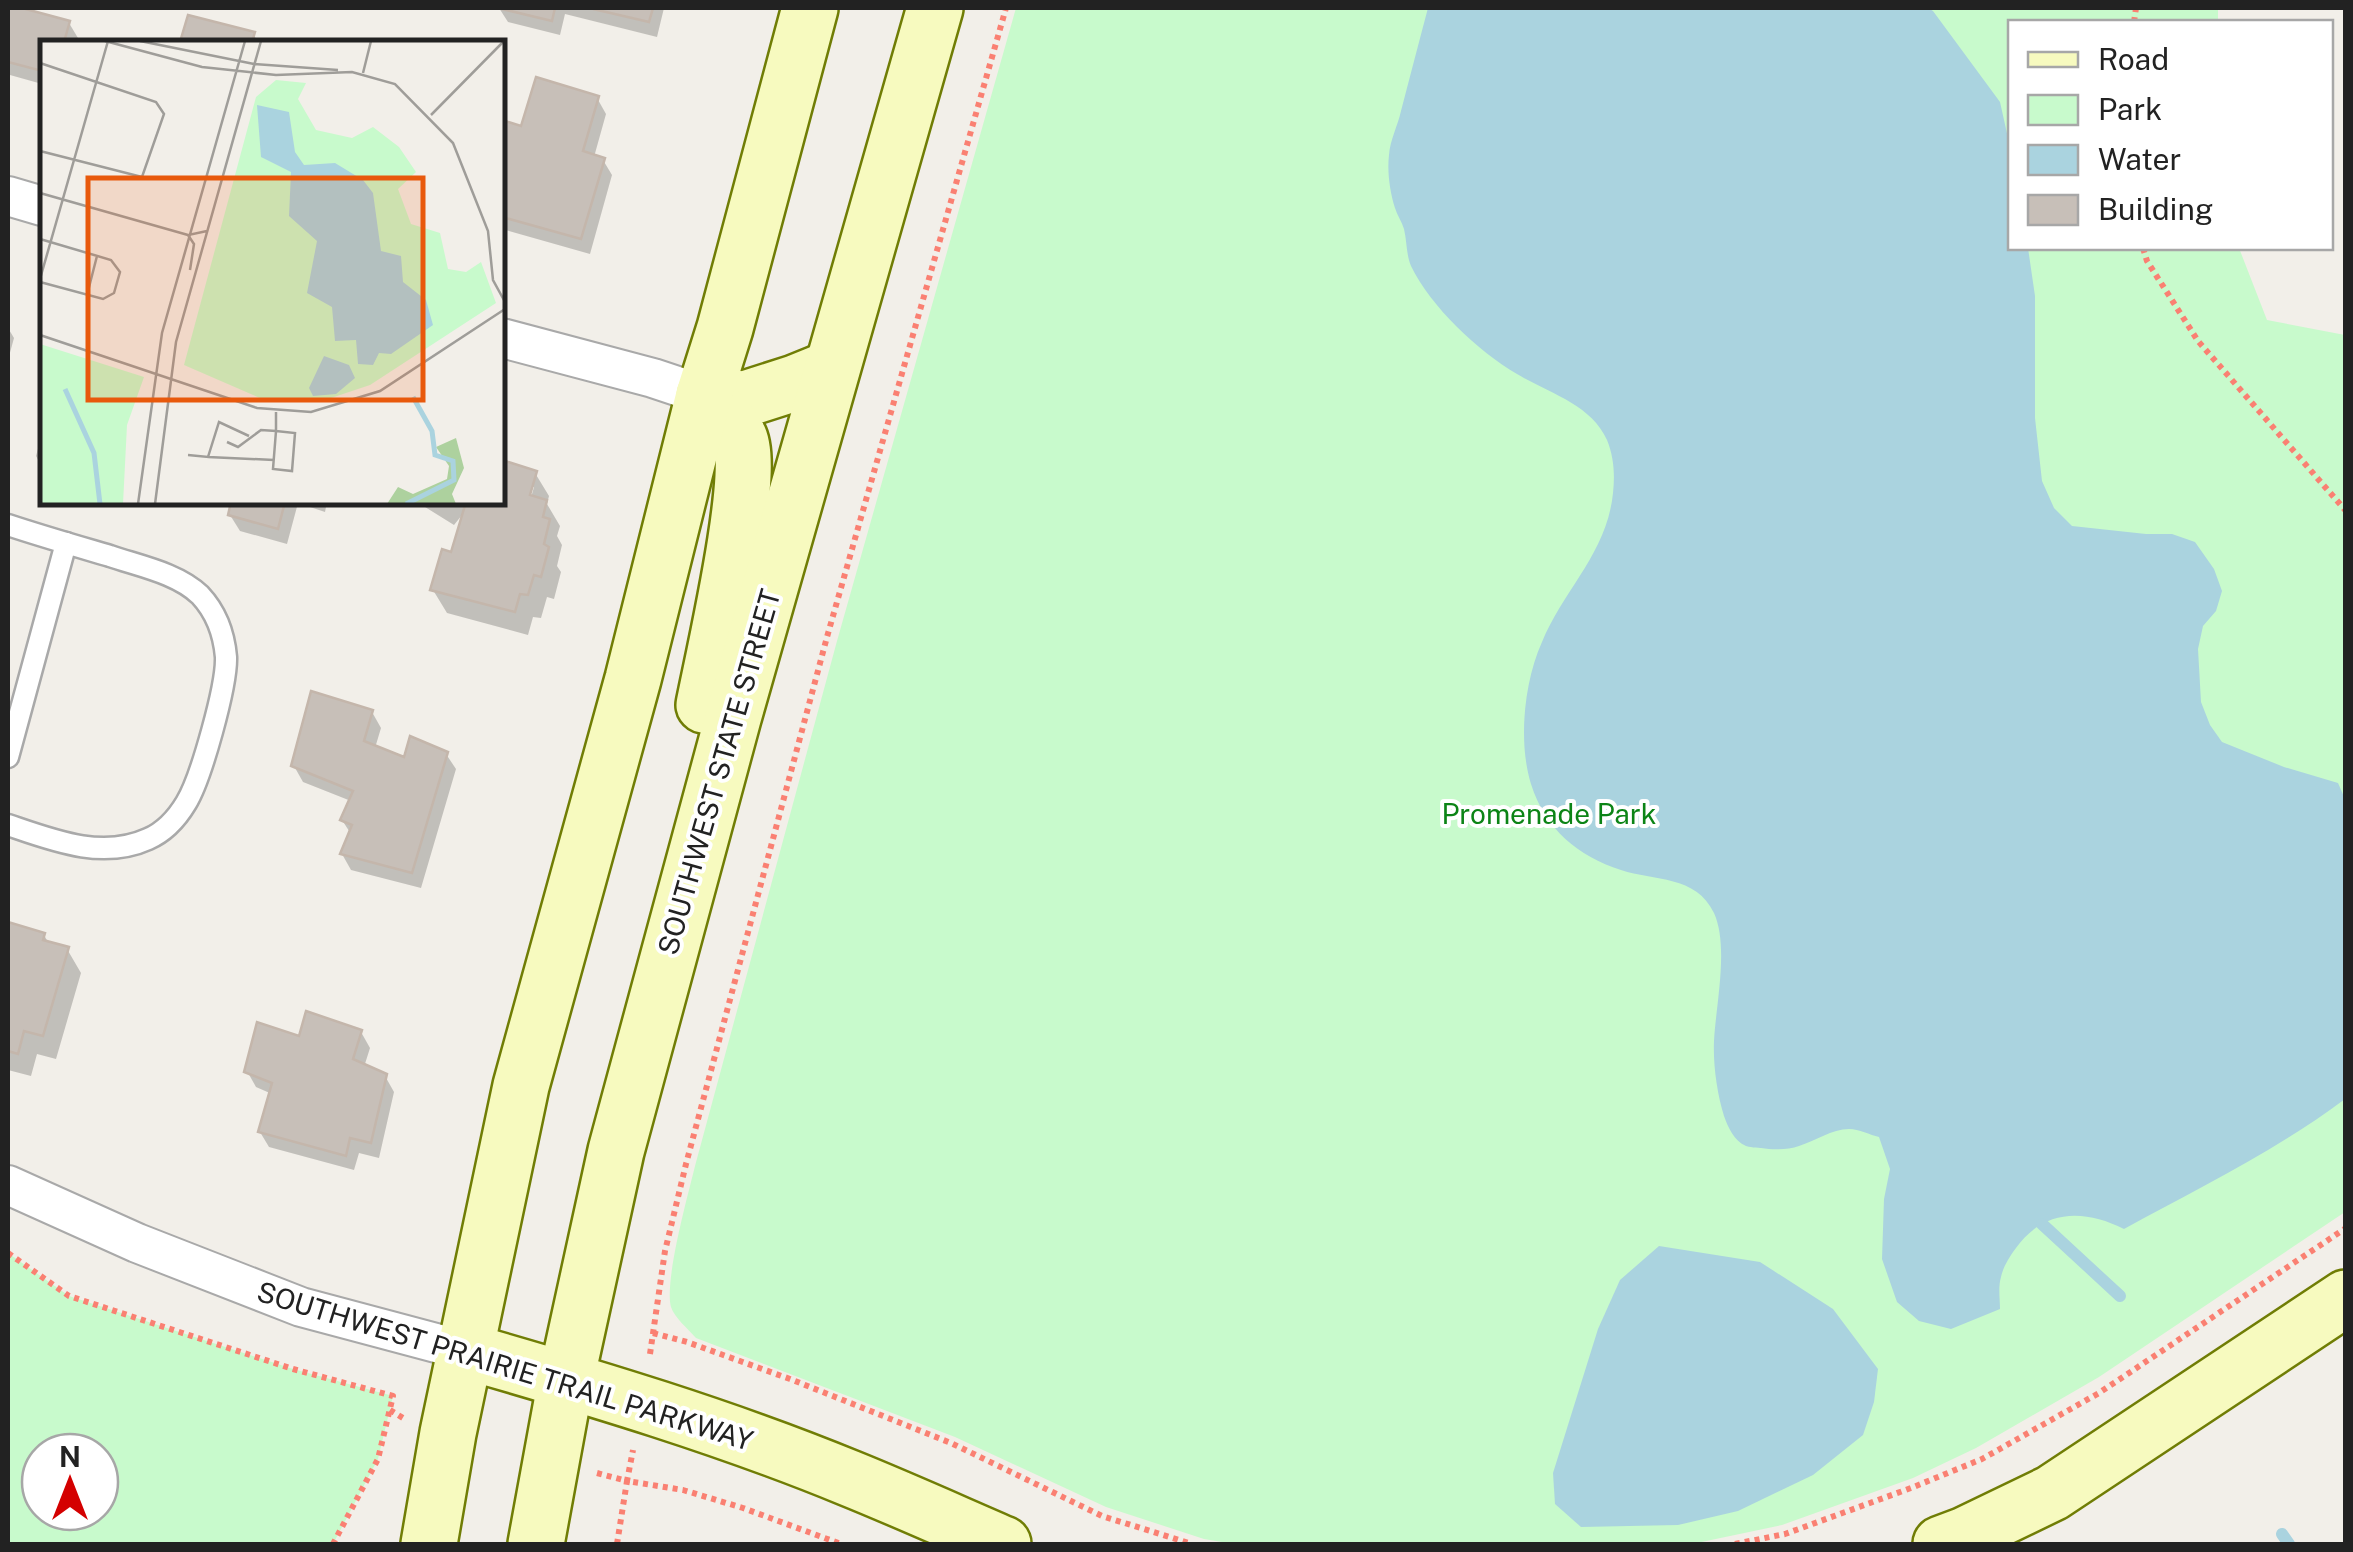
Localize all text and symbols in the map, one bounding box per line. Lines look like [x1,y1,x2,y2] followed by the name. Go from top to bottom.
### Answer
[2008,20,2333,250] legend
[40,40,505,505] inset map
[2098,41,2169,77] text: Road
[2098,91,2162,127] text: Park
[2098,141,2181,177] text: Water
[2098,191,2213,227] text: Building
[650,585,787,958] street label: SOUTHWEST STATE STREET
[1442,797,1656,830] park label: Promenade Park
[253,1274,757,1457] street label: SOUTHWEST PRAIRIE TRAIL PARKWAY
[20,1432,120,1532] north arrow
[59,1440,81,1473] text: N

